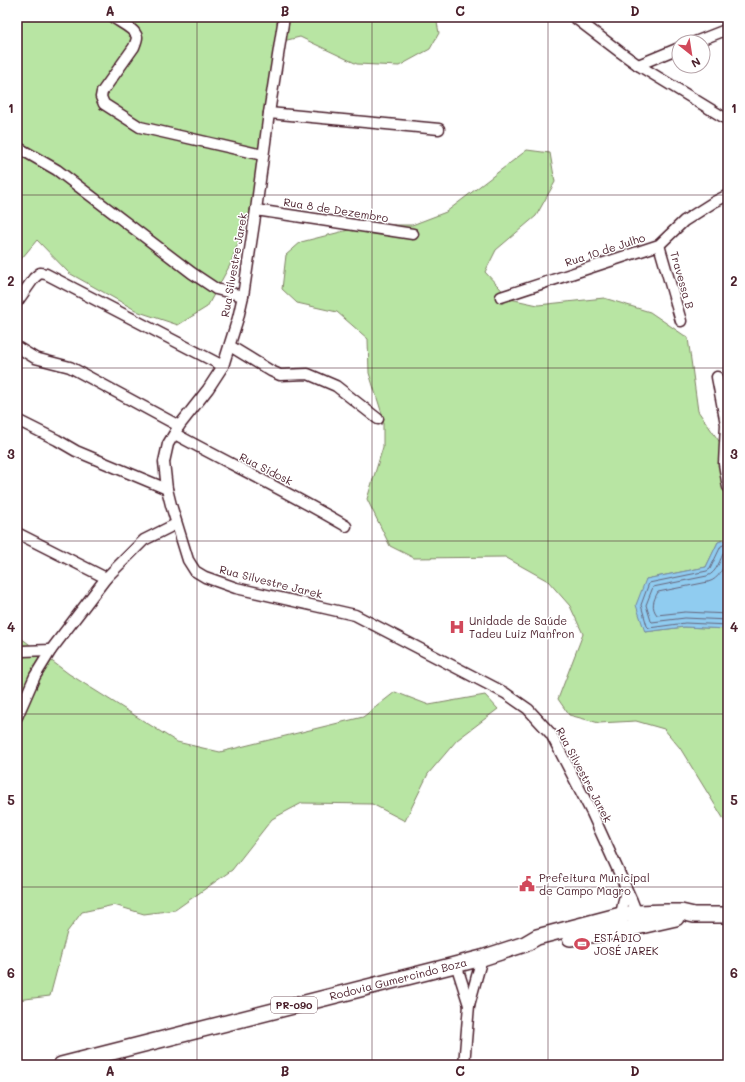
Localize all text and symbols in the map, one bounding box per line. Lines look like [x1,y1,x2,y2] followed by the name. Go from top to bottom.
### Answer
[105,2,115,19] text: A
[281,2,290,19] text: B
[455,2,465,19] text: C
[630,2,640,19] text: D
[671,34,711,74] north arrow
[689,55,704,72] text: N
[8,99,14,116] text: 1
[731,99,737,116] text: 1
[283,194,390,225] street label: Rua 8 de Dezembro
[217,212,250,318] street label: Rua Silvestre Jarek
[563,229,647,270] street label: Rua 10 de Julho
[667,249,698,310] street label: Travessa B
[7,272,15,289] text: 2
[730,272,738,289] text: 2
[7,445,15,462] text: 3
[730,445,738,462] text: 3
[237,449,295,488] street label: Rua Sidosk
[218,561,324,602] street label: Rua Silvestre Jarek
[469,613,574,641] place label: Unidade de Saúde Tadeu Luiz Manfron
[7,618,15,635] text: 4
[448,618,466,636] hospital icon: Unidade de Saúde Tadeu Luiz Manfron
[730,618,738,635] text: 4
[553,725,616,825] street label: Rua Silvestre Jarek
[7,791,15,808] text: 5
[730,791,738,808] text: 5
[539,870,650,898] place label: Prefeitura Municipal de Campo Magro
[518,875,536,893] public building icon: Prefeitura Municipal de Campo Magro
[594,930,659,958] place label: ESTÁDIO JOSÉ JAREK
[573,935,591,953] sports icon: ESTÁDIO JOSÉ JAREK
[328,954,469,1003] street label: Rodovia Gumercindo Boza
[7,964,15,981] text: 6
[730,964,738,981] text: 6
[271,997,317,1013] road number: PR-090
[105,1062,115,1079] text: A
[281,1062,290,1079] text: B
[455,1062,465,1079] text: C
[630,1062,640,1079] text: D

